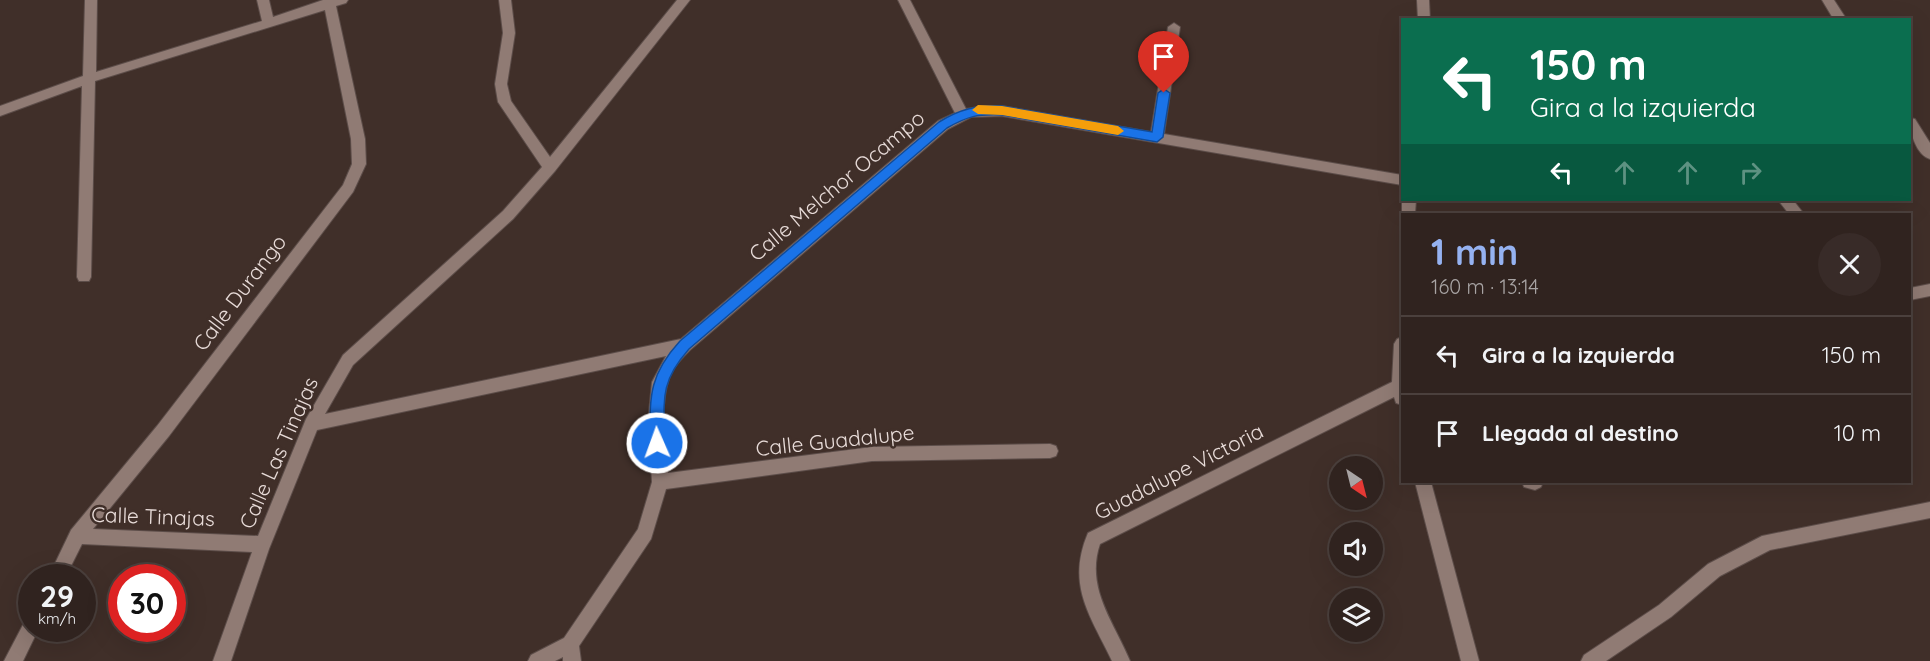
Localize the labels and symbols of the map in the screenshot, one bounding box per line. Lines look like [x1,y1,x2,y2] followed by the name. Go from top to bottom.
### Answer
[1138,31,1189,93] pin
[743,104,929,266] street label: Calle Melchor Ocampo
[187,229,291,356] street label: Calle Durango
[233,373,323,532] street label: Calle Las Tinajas
[625,411,689,475] position arrow
[1090,417,1267,525] street label: Guadalupe Victoria
[754,419,916,461] street label: Calle Guadalupe
[1329,456,1383,510] north arrow
[91,501,215,531] street label: Calle Tinajas
[108,564,186,642] speed limit sign: 30

